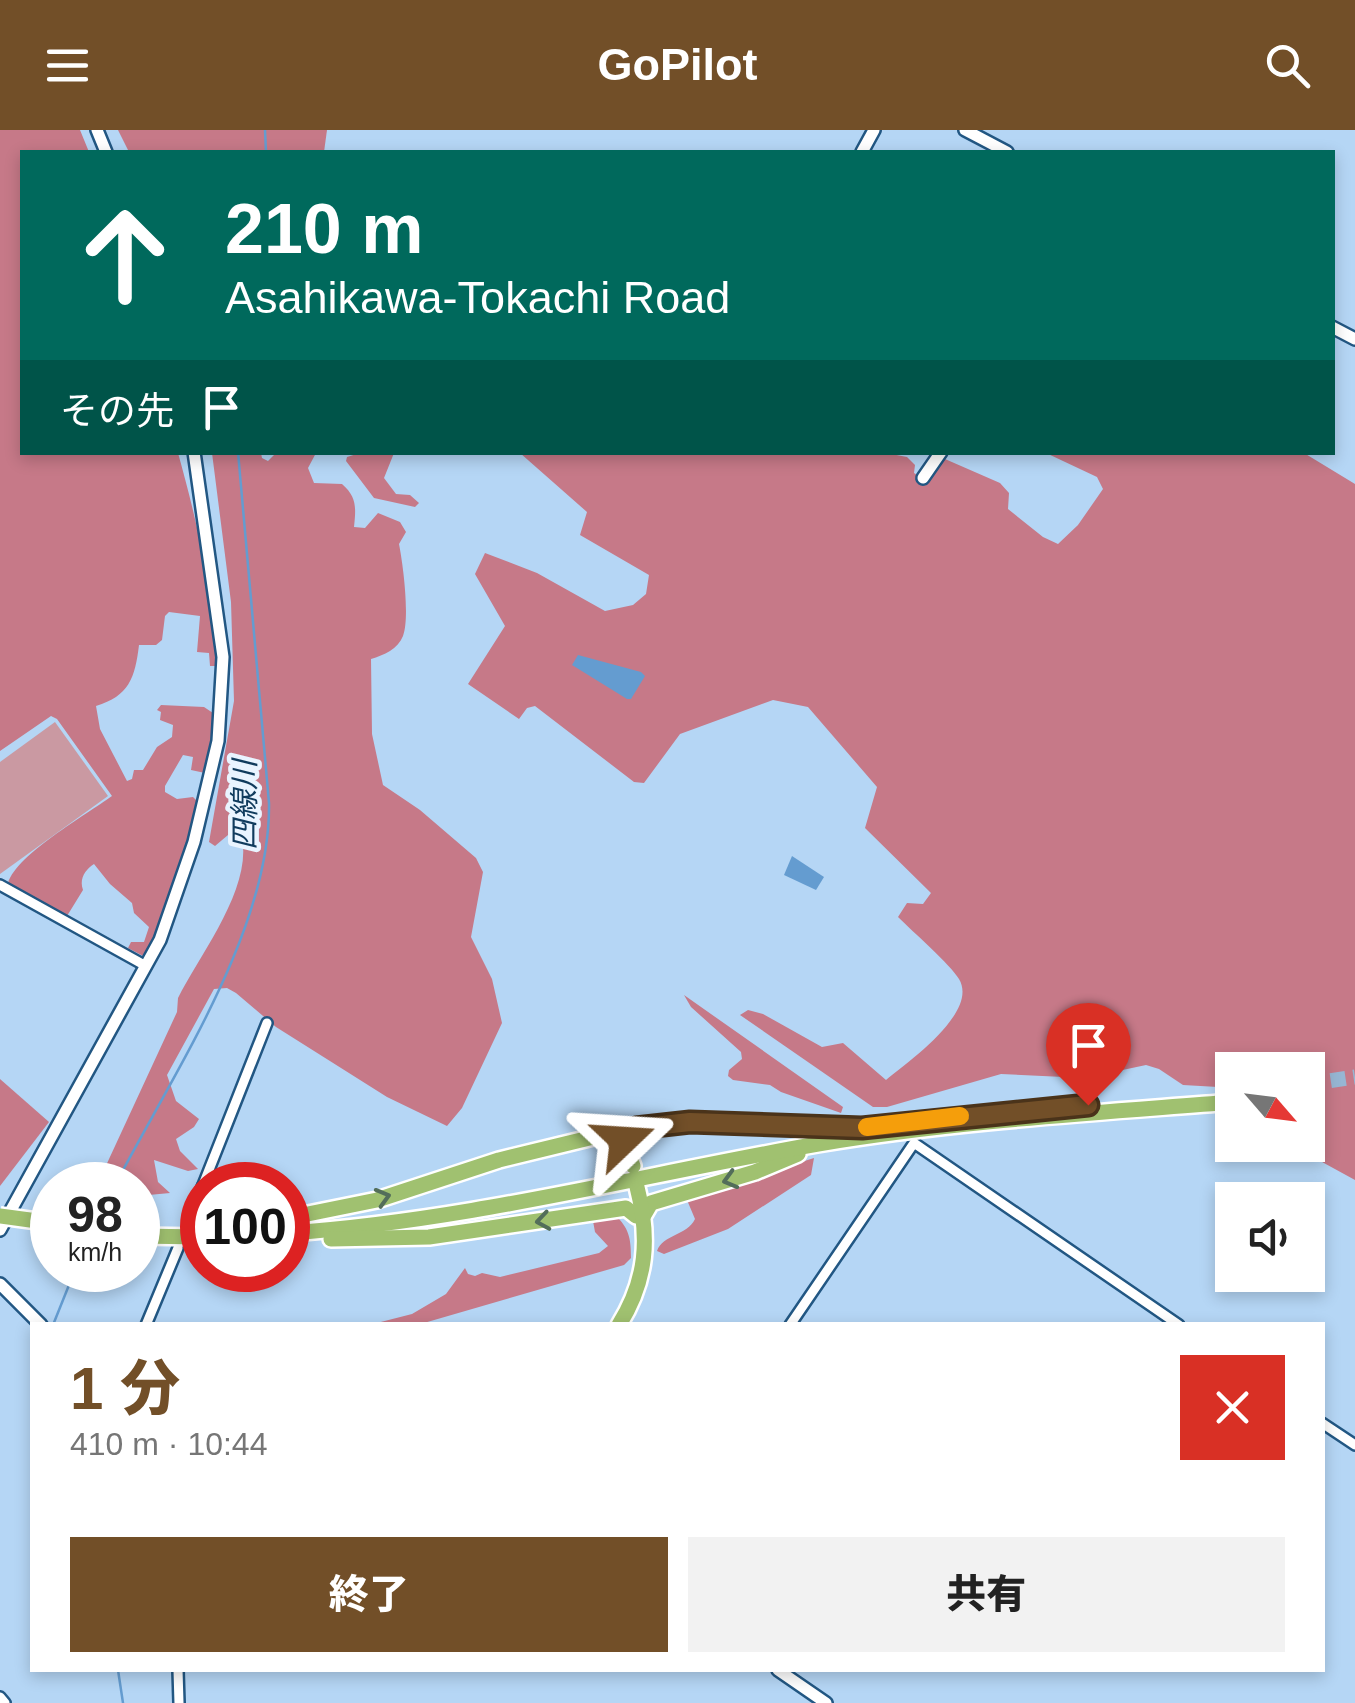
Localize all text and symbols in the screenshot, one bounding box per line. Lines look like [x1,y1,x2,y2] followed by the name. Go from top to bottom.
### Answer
[40,38,95,93] icon: menu
[1260,38,1315,93] icon: search
[598,39,757,90] text: GoPilot
[60,190,190,320] icon: ahead
[225,190,423,268] text: 210 m
[225,272,730,323] text: Asahikawa-Tokachi Road
[194,380,249,435] icon: arrive
[60,390,174,432] text: その先
[228,757,261,850] water label: 四線川
[1046,1003,1131,1106] pin
[1061,1018,1116,1073] icon: arrive
[1215,1052,1325,1162] north arrow
[1215,1052,1325,1292] map controls
[572,1088,676,1192] position arrow
[180,1162,310,1292] speed limit sign: 100
[722,1168,739,1189] one-way arrow
[1215,1182,1325,1292] button: sound
[67,1187,123,1243] text: 98
[374,1188,391,1209] one-way arrow
[535,1210,552,1231] one-way arrow
[68,1238,122,1266] text: km/h
[70,1355,180,1422] text: 1 分
[1180,1355,1285,1460] button: close
[70,1426,267,1462] text: 410 m · 10:44
[70,1537,668,1652] button: 終了
[688,1537,1285,1652] button: 共有

